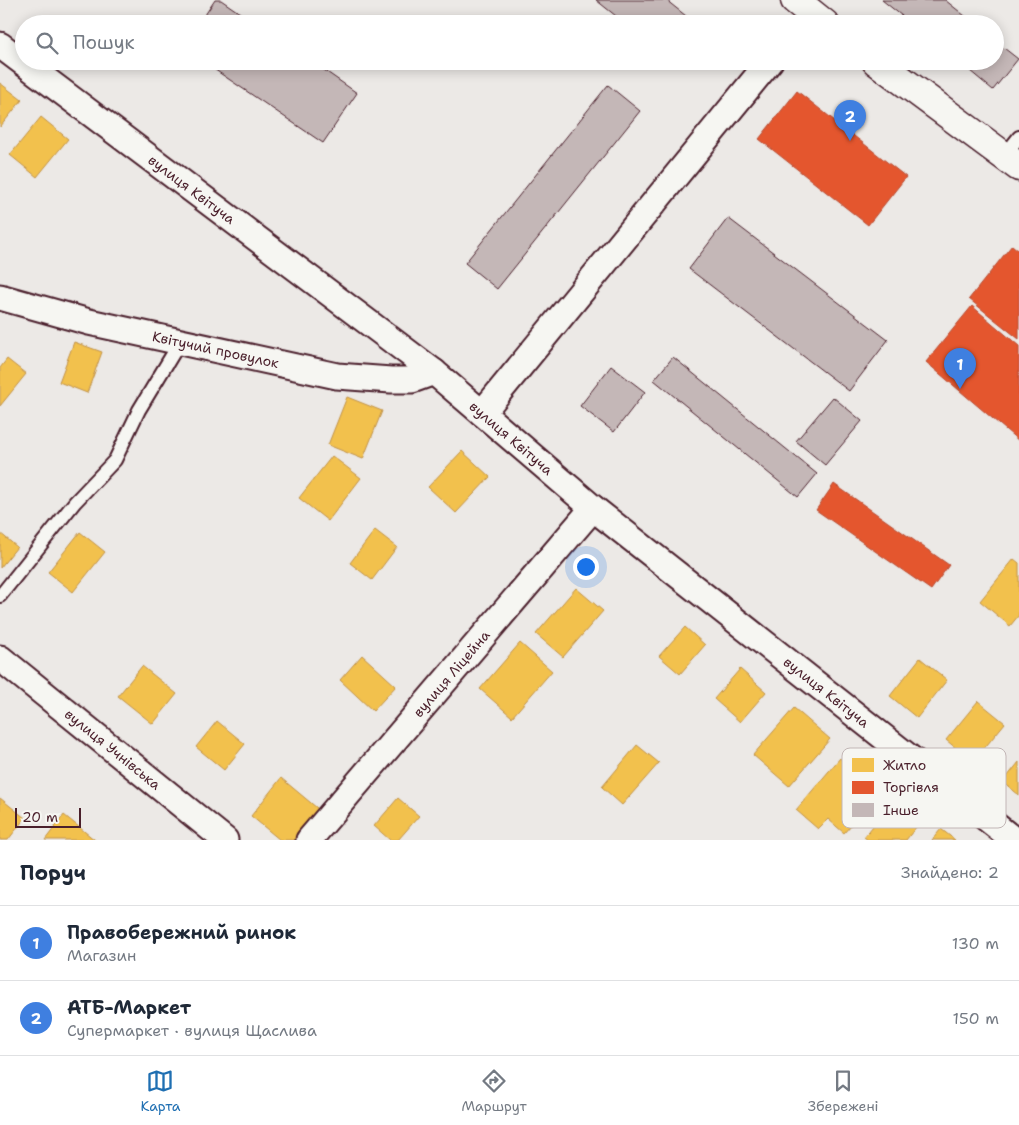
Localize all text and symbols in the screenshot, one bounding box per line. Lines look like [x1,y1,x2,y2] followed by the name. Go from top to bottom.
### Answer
[15,15,1004,70] search box
[33,29,61,57] icon: search
[73,30,135,55] text: Пошук
[834,100,866,141] pin: 2
[145,151,239,228] street label: вулиця Квітуча
[151,327,281,372] street label: Квітучий провулок
[944,348,976,389] pin: 1
[466,397,557,479] street label: вулиця Квітуча
[573,554,599,580] your location
[409,626,494,721] street label: вулиця Ліцейна
[780,653,873,732] street label: вулиця Квітуча
[61,705,165,794] street label: вулиця Учнівська
[842,748,1006,828] legend
[883,756,926,774] text: Житло
[883,778,939,796] text: Торгівля
[883,801,919,819] text: Інше
[15,805,81,828] scale bar
[22,808,58,826] text: 20 m
[20,859,86,887] text: Поруч
[901,862,999,883] text: Знайдено: 2
[67,920,296,945] text: Правобережний ринок
[32,933,40,954] text: 1
[952,933,999,954] text: 130 m
[67,945,136,966] text: Магазин
[67,995,191,1020] text: АТБ-Маркет
[30,1008,42,1029] text: 2
[952,1008,999,1029] text: 150 m
[67,1020,317,1041] text: Супермаркет · вулиця Щаслива
[140,1067,181,1115] tab: Карта
[461,1067,527,1115] tab: Маршрут
[808,1067,879,1115] tab: Збережені

